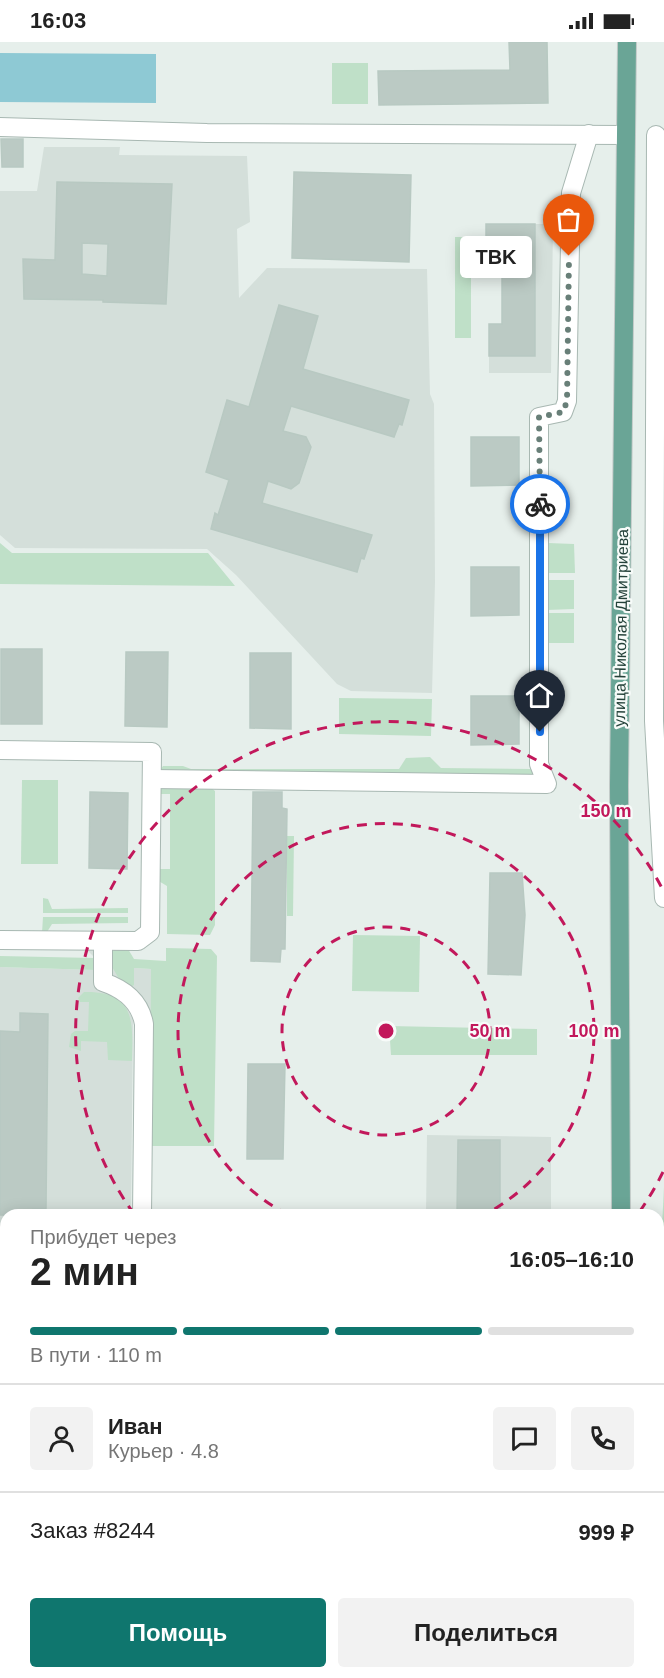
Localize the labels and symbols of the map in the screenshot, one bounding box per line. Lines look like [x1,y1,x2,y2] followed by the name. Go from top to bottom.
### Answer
[543,194,594,256] pin
[461,235,533,277] callout: TBK
[510,474,570,534] courier
[611,529,631,727] street label: улица Николая Дмитриева
[514,670,565,732] pin
[580,801,632,821] text: 150 m
[376,1021,396,1041] centre of rings
[469,1021,511,1041] text: 50 m
[568,1021,620,1041] text: 100 m

